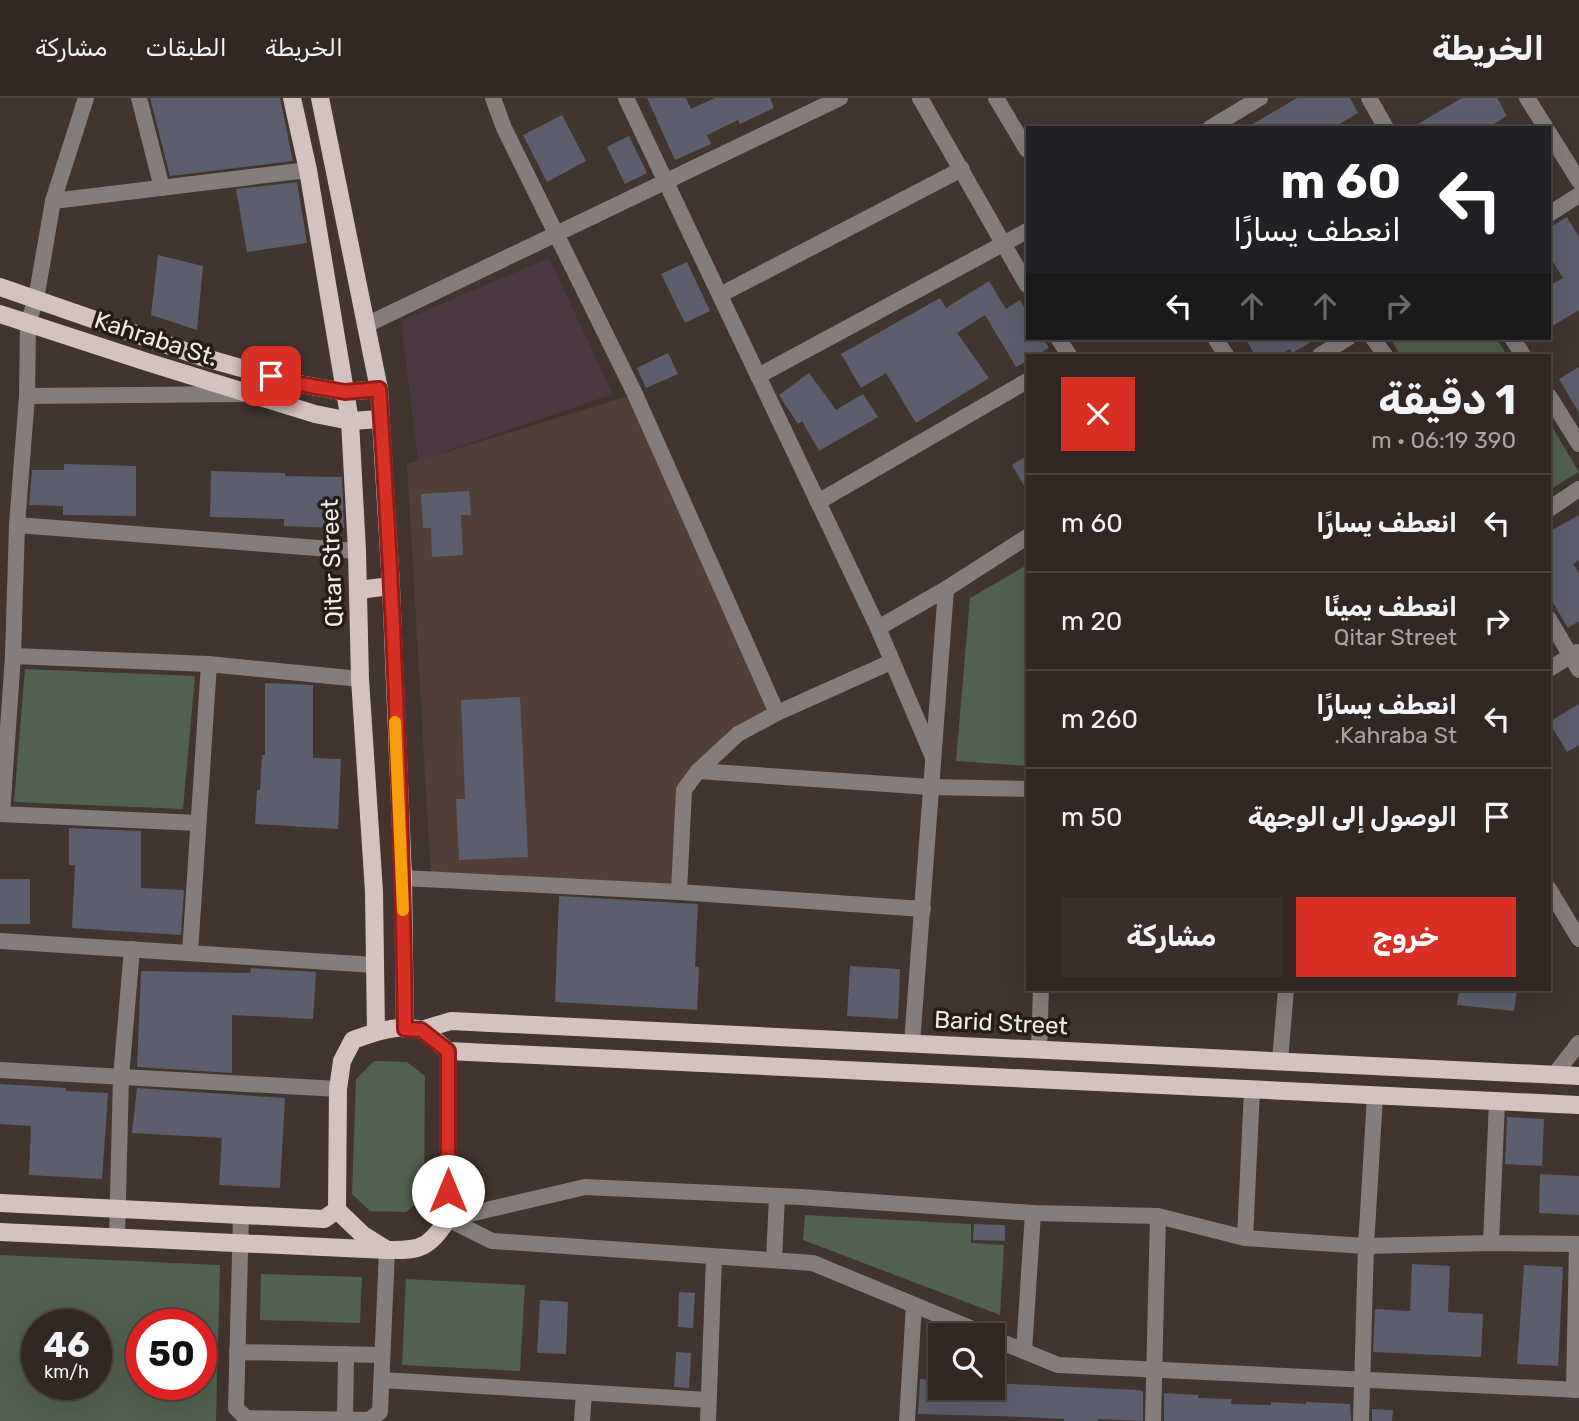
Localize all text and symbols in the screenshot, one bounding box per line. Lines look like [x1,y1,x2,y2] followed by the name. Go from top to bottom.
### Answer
[1432,29,1544,68] text: الخريطة
[35,34,107,62] text: مشاركة
[145,34,227,62] text: الطبقات
[265,34,343,62] text: الخريطة
[1280,152,1401,210] text: 60 m
[1425,154,1516,245] icon: left
[1233,211,1401,249] text: انعطف يسارًا
[1160,287,1198,325] icon: left
[1233,287,1271,325] icon: ahead
[1306,287,1344,325] icon: ahead
[1379,287,1417,325] icon: right
[91,306,221,372] street label: Kahraba St.
[241,346,301,406] pin
[252,357,290,395] icon: arrive
[1378,375,1516,425] text: 1 دقيقة
[1061,377,1135,451] button: close
[1371,426,1516,454] text: 390 m · 06:19
[316,498,348,628] street label: Qitar Street
[1478,504,1516,542] icon: left
[1061,508,1123,539] text: 60 m
[1316,508,1457,539] text: انعطف يسارًا
[1324,592,1457,623] text: انعطف يمينًا
[1478,602,1516,640] icon: right
[1061,606,1122,637] text: 20 m
[1334,623,1457,651] text: Qitar Street
[1316,690,1457,721] text: انعطف يسارًا
[1478,700,1516,738] icon: left
[1061,704,1138,735] text: 260 m
[1334,721,1457,749] text: Kahraba St.
[1478,798,1516,836] icon: arrive
[1061,802,1122,833] text: 50 m
[1248,802,1457,833] text: الوصول إلى الوجهة
[1061,897,1282,977] button: مشاركة
[1296,897,1516,977] button: خروج
[933,1006,1069,1040] street label: Barid Street
[411,1154,485,1228] position arrow
[126,1309,217,1400] speed limit sign: 50
[928,1323,1005,1400] map controls
[928,1323,1005,1400] button: search
[43,1324,90,1366] text: 46
[44,1361,89,1383] text: km/h

